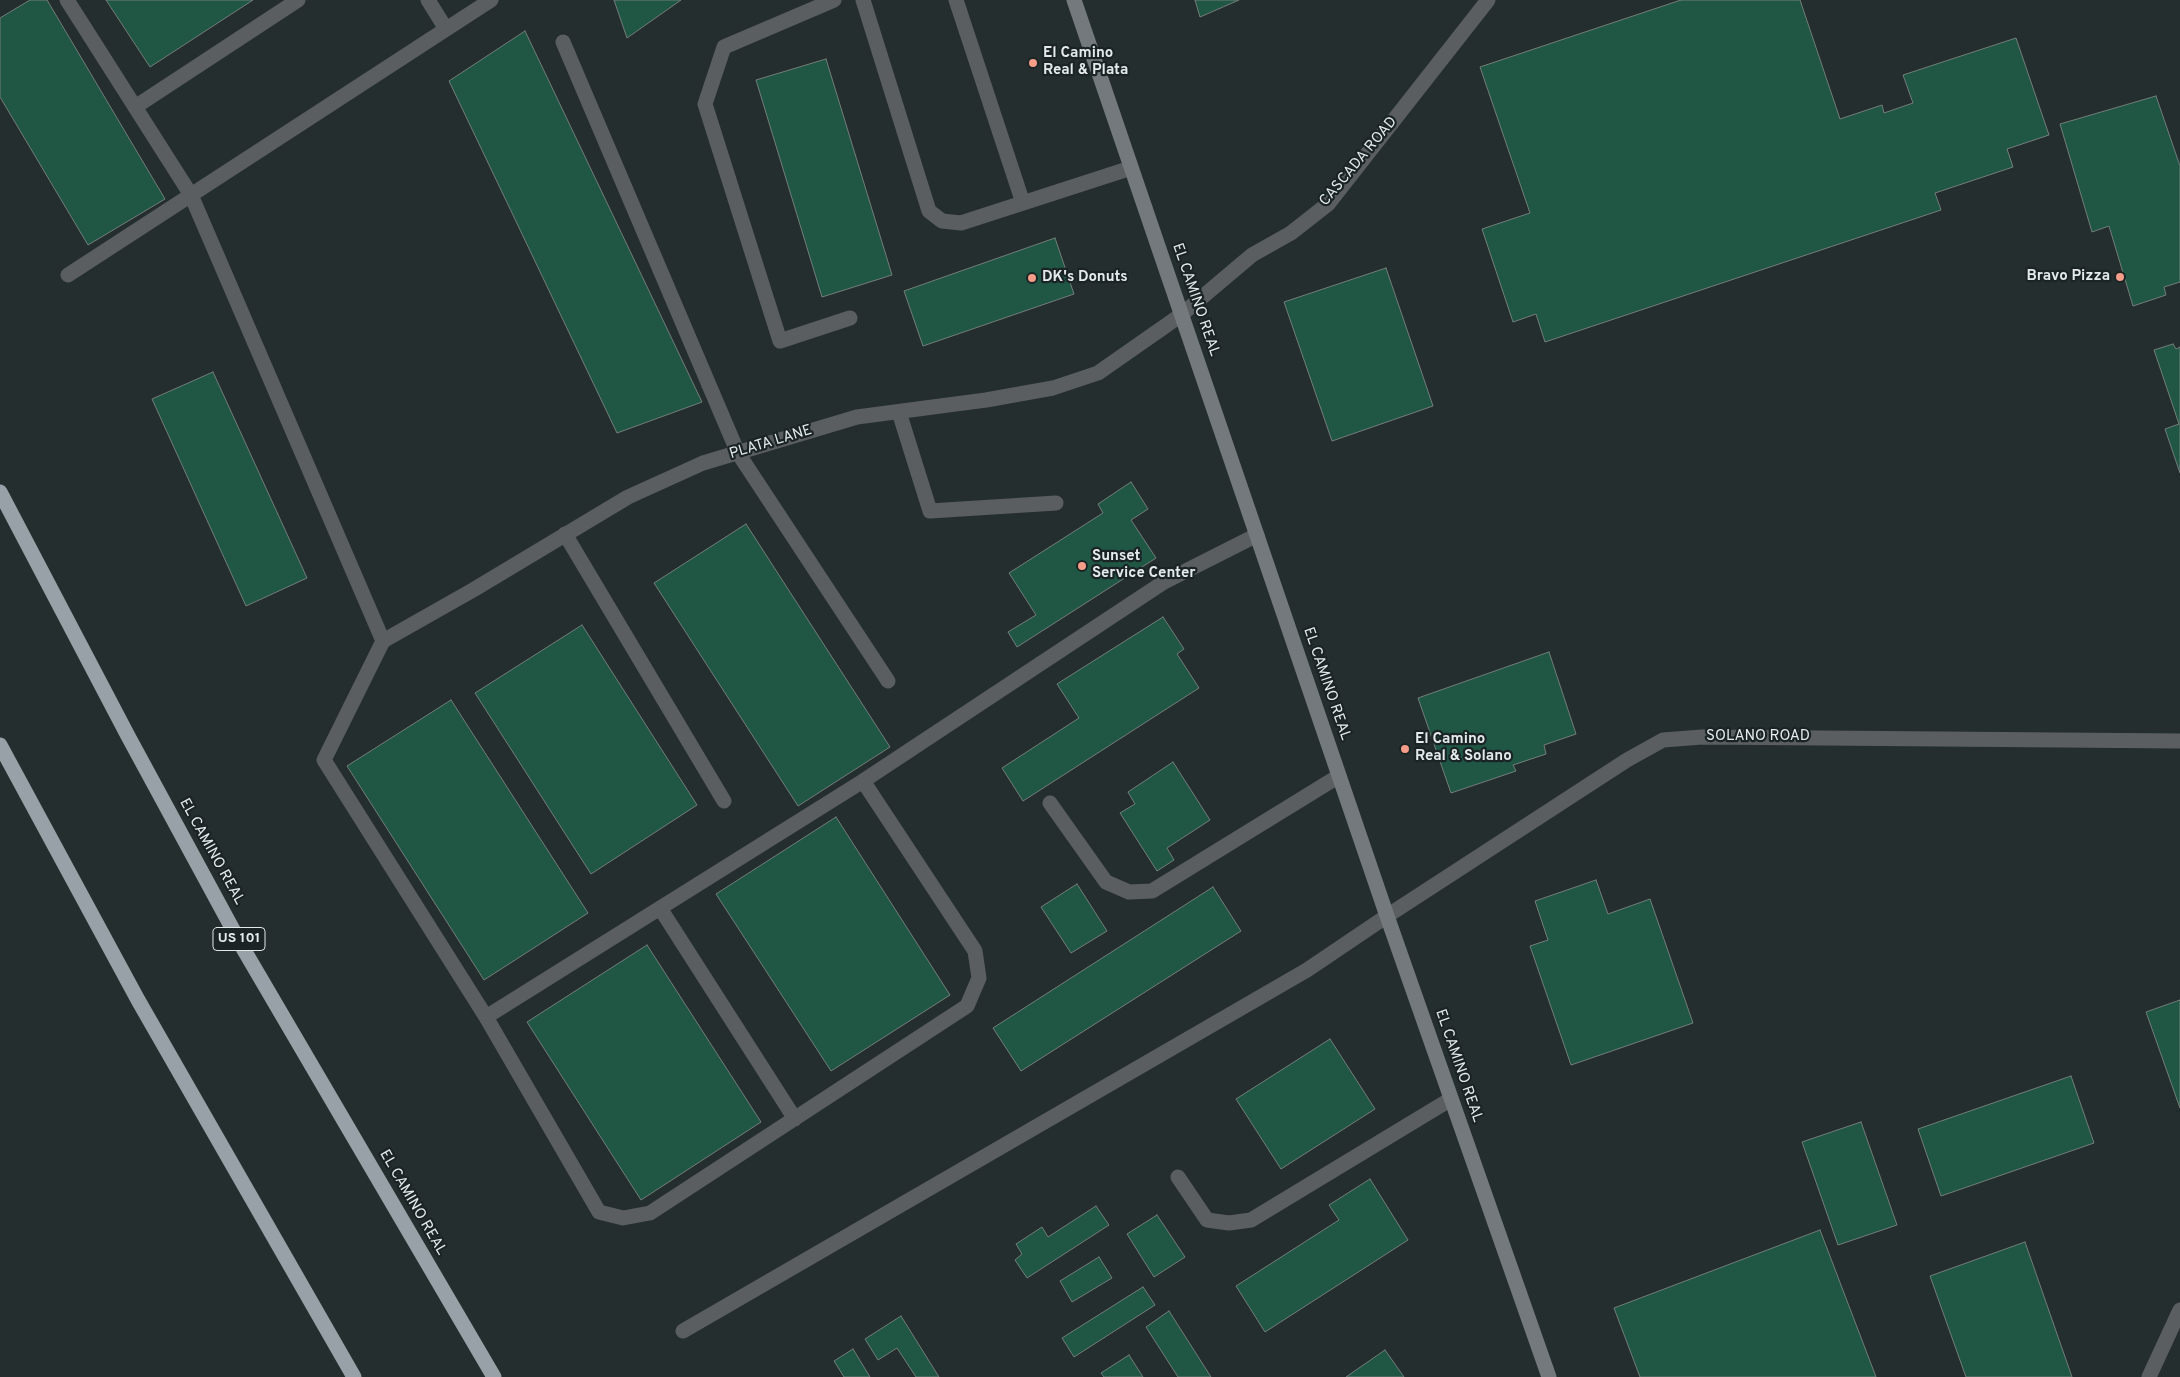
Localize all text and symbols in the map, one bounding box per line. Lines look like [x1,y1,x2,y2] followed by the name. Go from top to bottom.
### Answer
[1043,45,1128,80] place label: El Camino Real & Plata
[1027,57,1039,69] marker: El Camino Real & Plata
[1316,114,1402,210] street label: CASCADA ROAD
[1167,241,1223,359] street label: EL CAMINO REAL
[2026,268,2110,286] place label: Bravo Pizza
[1042,269,1128,287] place label: DK's Donuts
[2114,271,2126,283] marker: Bravo Pizza
[1026,272,1038,284] marker: DK's Donuts
[728,422,814,464] street label: PLATA LANE
[1092,548,1196,583] place label: Sunset Service Center
[1076,560,1088,572] marker: Sunset Service Center
[1298,625,1354,743] street label: EL CAMINO REAL
[1706,728,1810,746] street label: SOLANO ROAD
[1415,731,1512,766] place label: El Camino Real & Solano
[1399,743,1411,755] marker: El Camino Real & Solano
[174,796,248,908] street label: EL CAMINO REAL
[213,928,265,951] road number: US 101
[1430,1007,1486,1125] street label: EL CAMINO REAL
[375,1147,449,1259] street label: EL CAMINO REAL

